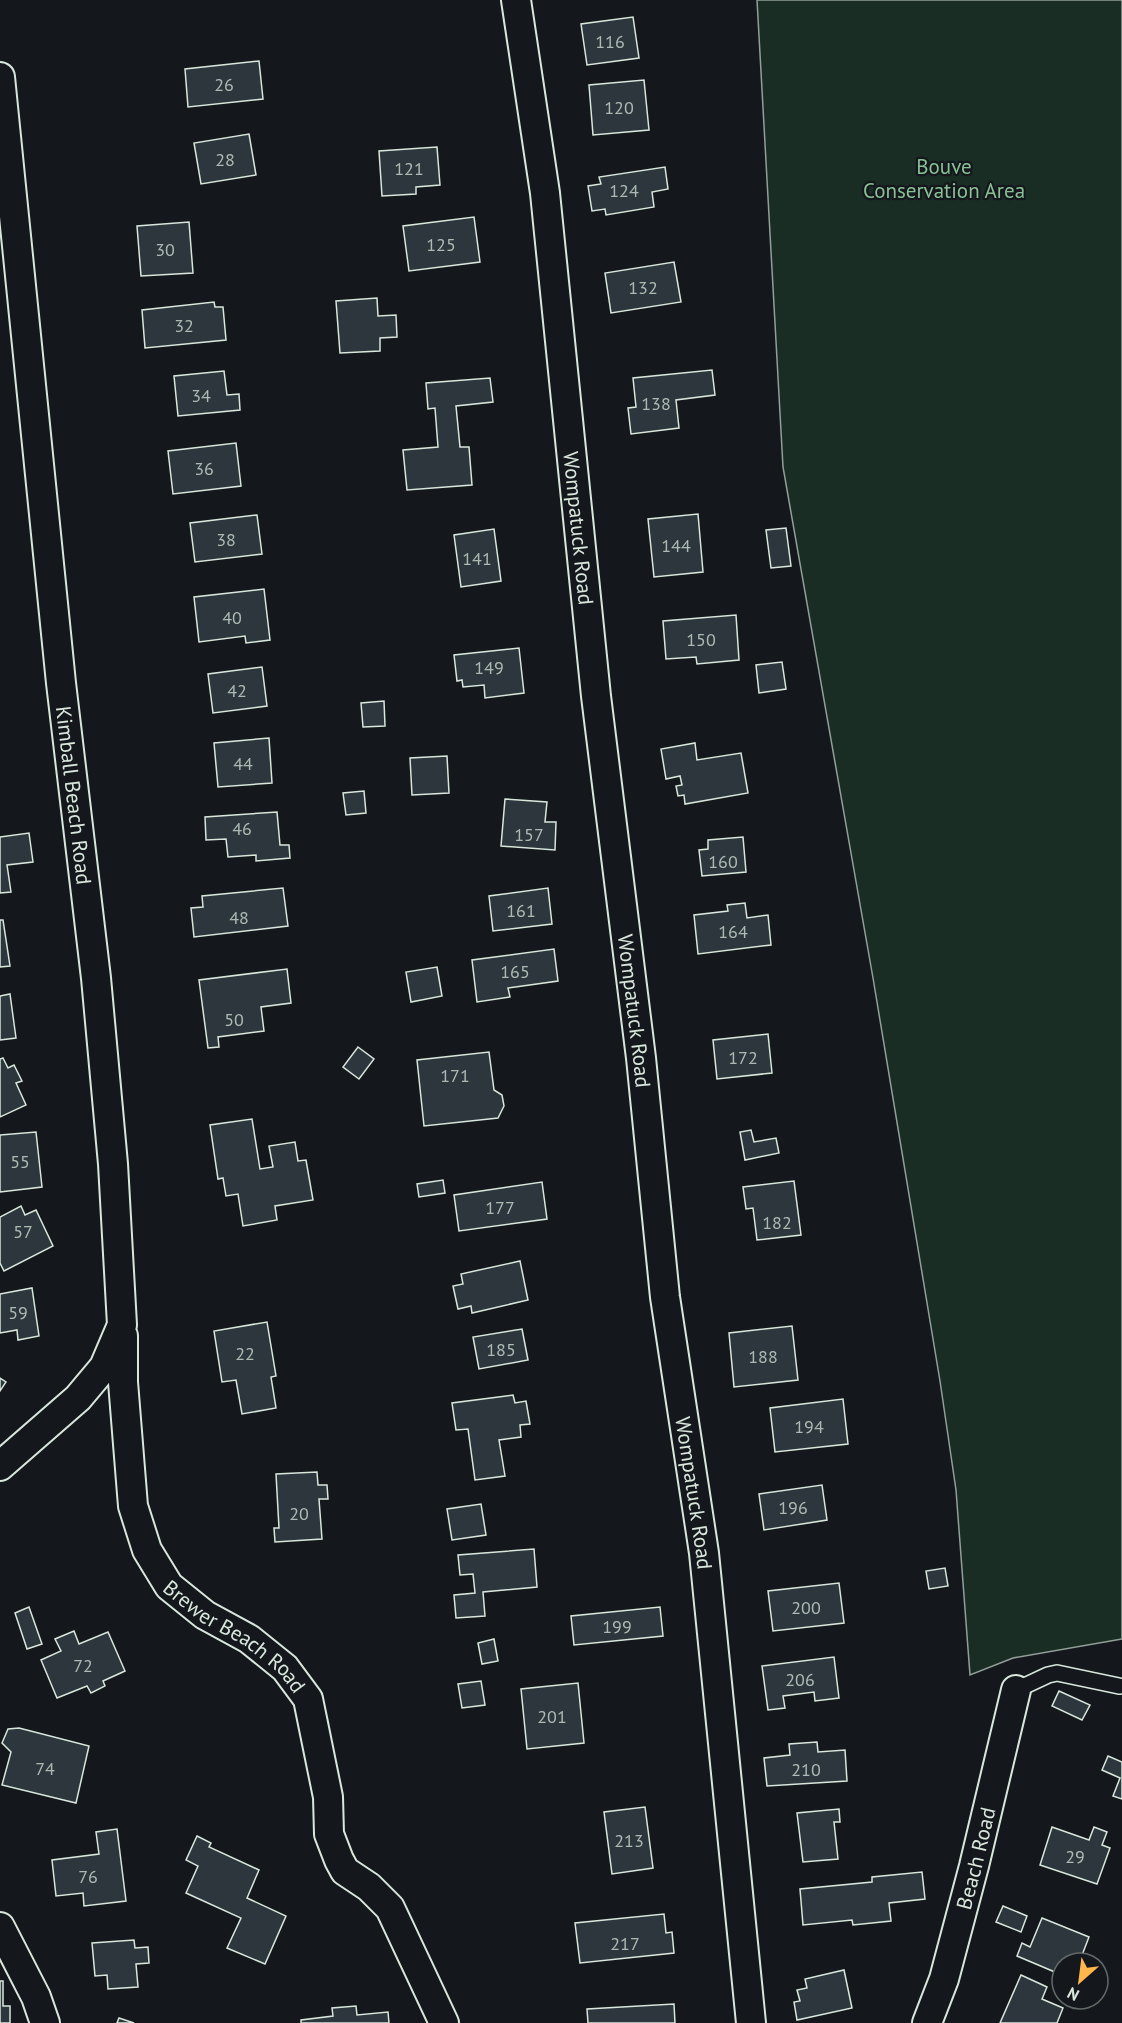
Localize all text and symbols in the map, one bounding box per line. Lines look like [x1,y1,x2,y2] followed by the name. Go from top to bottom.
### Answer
[595,30,625,53] house number: 116
[214,73,234,96] house number: 26
[604,96,634,119] house number: 120
[215,148,235,171] house number: 28
[863,153,1025,204] park label: Bouve Conservation Area
[394,157,424,180] house number: 121
[609,179,639,202] house number: 124
[426,233,456,256] house number: 125
[155,238,175,261] house number: 30
[628,276,658,299] house number: 132
[174,314,194,337] house number: 32
[191,384,211,407] house number: 34
[641,392,671,415] house number: 138
[558,450,600,606] street label: Wompatuck Road
[194,457,214,480] house number: 36
[216,528,236,551] house number: 38
[661,534,691,557] house number: 144
[462,547,492,570] house number: 141
[222,606,242,629] house number: 40
[686,628,716,651] house number: 150
[474,656,504,679] house number: 149
[227,679,247,702] house number: 42
[50,704,98,886] street label: Kimball Beach Road
[233,752,253,775] house number: 44
[232,817,252,840] house number: 46
[514,823,544,846] house number: 157
[708,850,738,873] house number: 160
[506,899,536,922] house number: 161
[229,906,249,929] house number: 48
[718,920,748,943] house number: 164
[612,933,657,1089] street label: Wompatuck Road
[500,960,530,983] house number: 165
[224,1008,244,1031] house number: 50
[728,1046,758,1069] house number: 172
[440,1064,470,1087] house number: 171
[10,1150,30,1173] house number: 55
[485,1196,515,1219] house number: 177
[762,1211,792,1234] house number: 182
[13,1220,33,1243] house number: 57
[8,1301,28,1324] house number: 59
[486,1338,516,1361] house number: 185
[235,1342,255,1365] house number: 22
[748,1345,778,1368] house number: 188
[670,1415,719,1571] street label: Wompatuck Road
[794,1415,824,1438] house number: 194
[778,1496,808,1519] house number: 196
[289,1502,309,1525] house number: 20
[158,1573,312,1698] street label: Brewer Beach Road
[791,1596,821,1619] house number: 200
[602,1615,632,1638] house number: 199
[73,1654,93,1677] house number: 72
[785,1668,815,1691] house number: 206
[537,1705,567,1728] house number: 201
[35,1757,55,1780] house number: 74
[791,1758,821,1781] house number: 210
[950,1804,1001,1912] street label: Beach Road
[614,1829,644,1852] house number: 213
[1065,1845,1085,1868] house number: 29
[78,1865,98,1888] house number: 76
[610,1932,640,1955] house number: 217
[1050,1951,1110,2011] north arrow
[1064,1983,1082,2006] text: N

